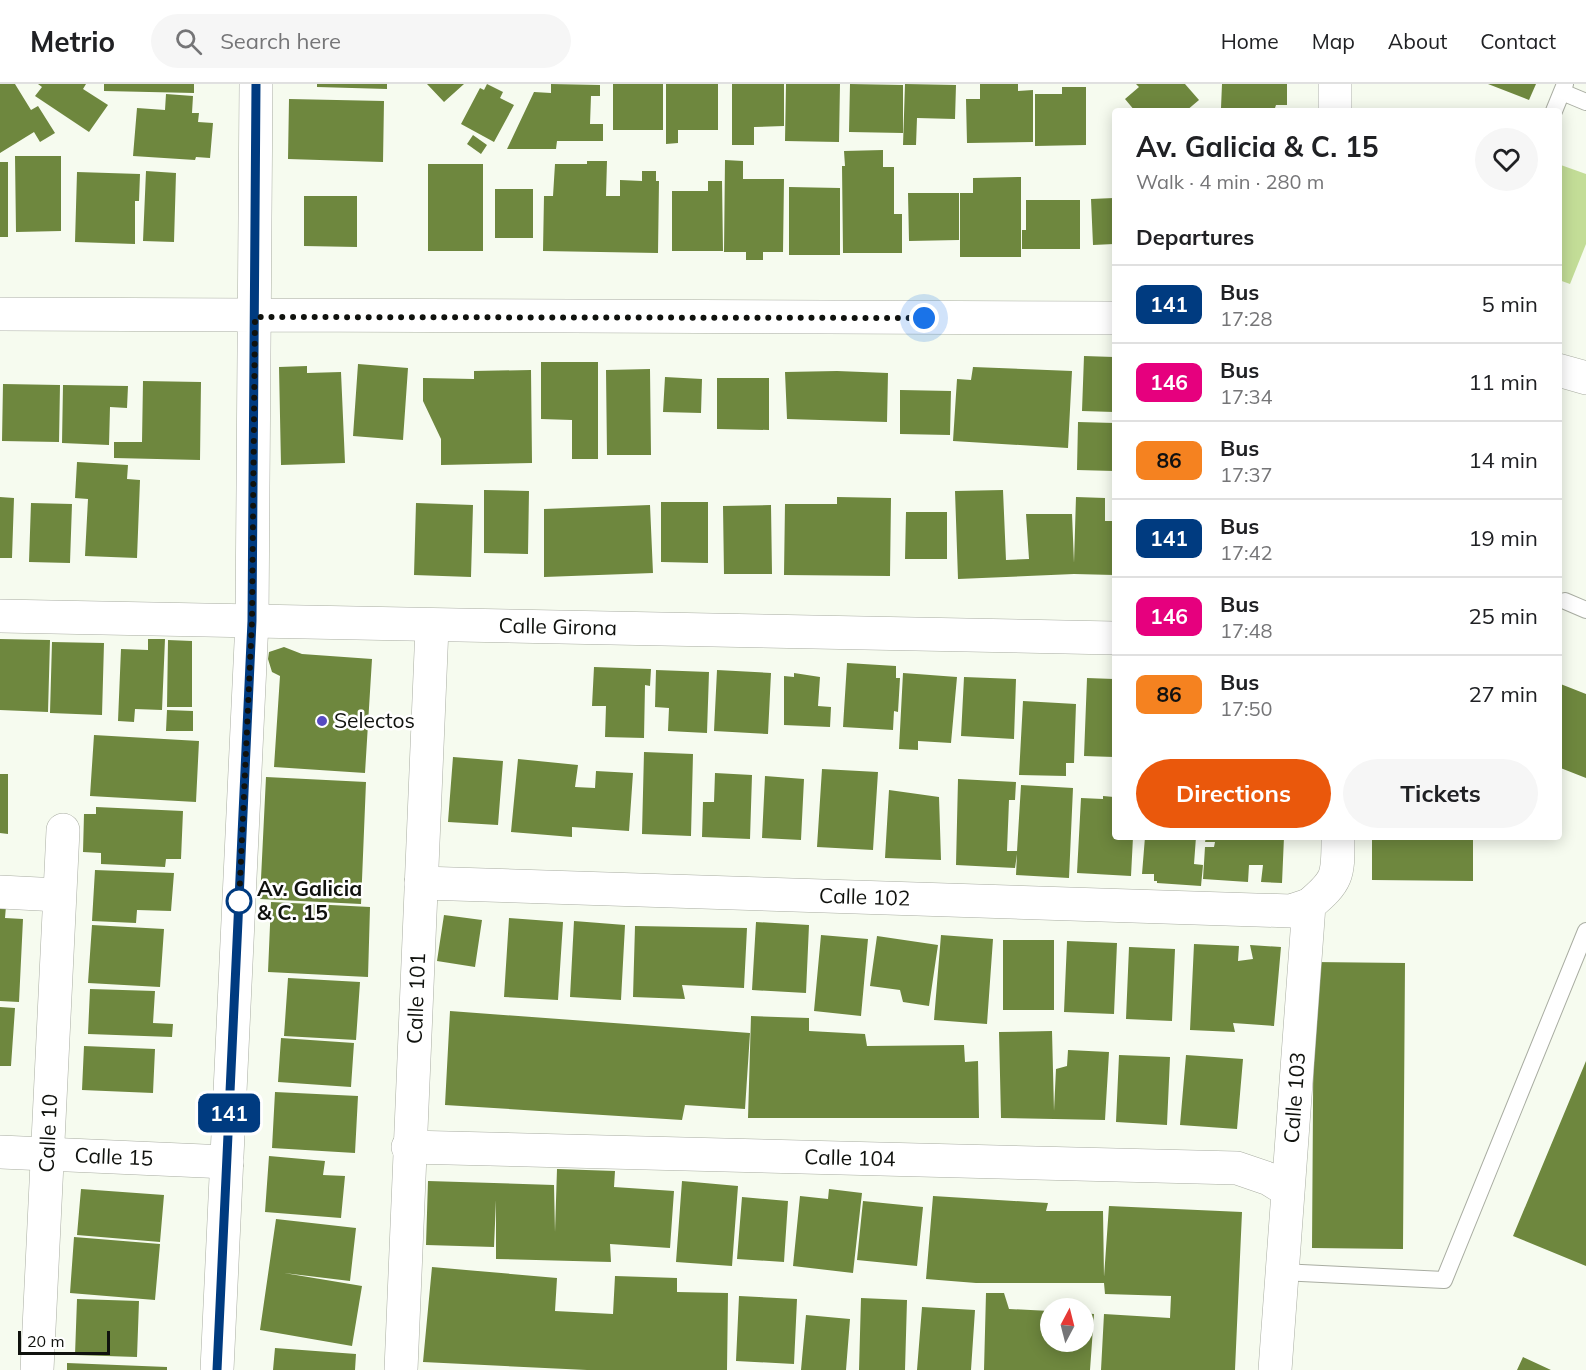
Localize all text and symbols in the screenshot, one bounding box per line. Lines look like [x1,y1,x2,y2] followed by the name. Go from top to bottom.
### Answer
[151,14,571,68] search box
[30,24,115,59] text: Metrio
[172,25,205,58] icon: search
[220,27,341,55] text: Search here
[1221,28,1279,54] text: Home
[1312,28,1355,54] text: Map
[1388,28,1447,54] text: About
[1480,28,1556,54] text: Contact
[1475,128,1538,191] button: heart
[1136,129,1378,164] text: Av. Galicia & C. 15
[1136,169,1324,194] text: Walk · 4 min · 280 m
[1136,223,1254,251] text: Departures
[1220,278,1259,306] text: Bus
[1482,290,1538,318] text: 5 min
[1150,291,1188,317] text: 141
[909,303,939,333] your location
[1220,306,1273,331] text: 17:28
[1220,356,1259,384] text: Bus
[1468,368,1538,396] text: 11 min
[1150,369,1188,395] text: 146
[1220,384,1273,409] text: 17:34
[1220,434,1259,462] text: Bus
[1468,446,1538,474] text: 14 min
[1156,447,1182,473] text: 86
[1220,462,1273,487] text: 17:37
[1220,512,1259,540] text: Bus
[1468,524,1538,552] text: 19 min
[1150,525,1188,551] text: 141
[1220,540,1273,565] text: 17:42
[1220,590,1259,618] text: Bus
[1468,602,1538,630] text: 25 min
[1150,603,1188,629] text: 146
[498,612,617,640] street label: Calle Girona
[1220,618,1273,643] text: 17:48
[1220,668,1259,696] text: Bus
[1468,680,1538,708] text: 27 min
[1156,681,1182,707] text: 86
[1220,696,1273,721] text: 17:50
[334,707,415,733] place label: Selectos
[315,714,329,728] marker: Selectos
[1136,759,1331,828] button: Directions
[1343,759,1538,828] button: Tickets
[257,875,362,925] place label: Av. Galicia & C. 15
[819,882,911,911] street label: Calle 102
[226,888,252,914] marker: Av. Galicia & C. 15
[401,952,430,1044] street label: Calle 101
[1278,1051,1310,1144] street label: Calle 103
[33,1093,62,1173] street label: Calle 10
[194,1094,264,1132] line badge: 141
[210,1100,248,1126] text: 141
[74,1141,154,1171] street label: Calle 15
[804,1143,896,1171] street label: Calle 104
[1040,1298,1094,1352] north arrow
[1040,1298,1094,1352] map controls
[18,1328,110,1356] scale bar
[27,1331,64,1351] text: 20 m

